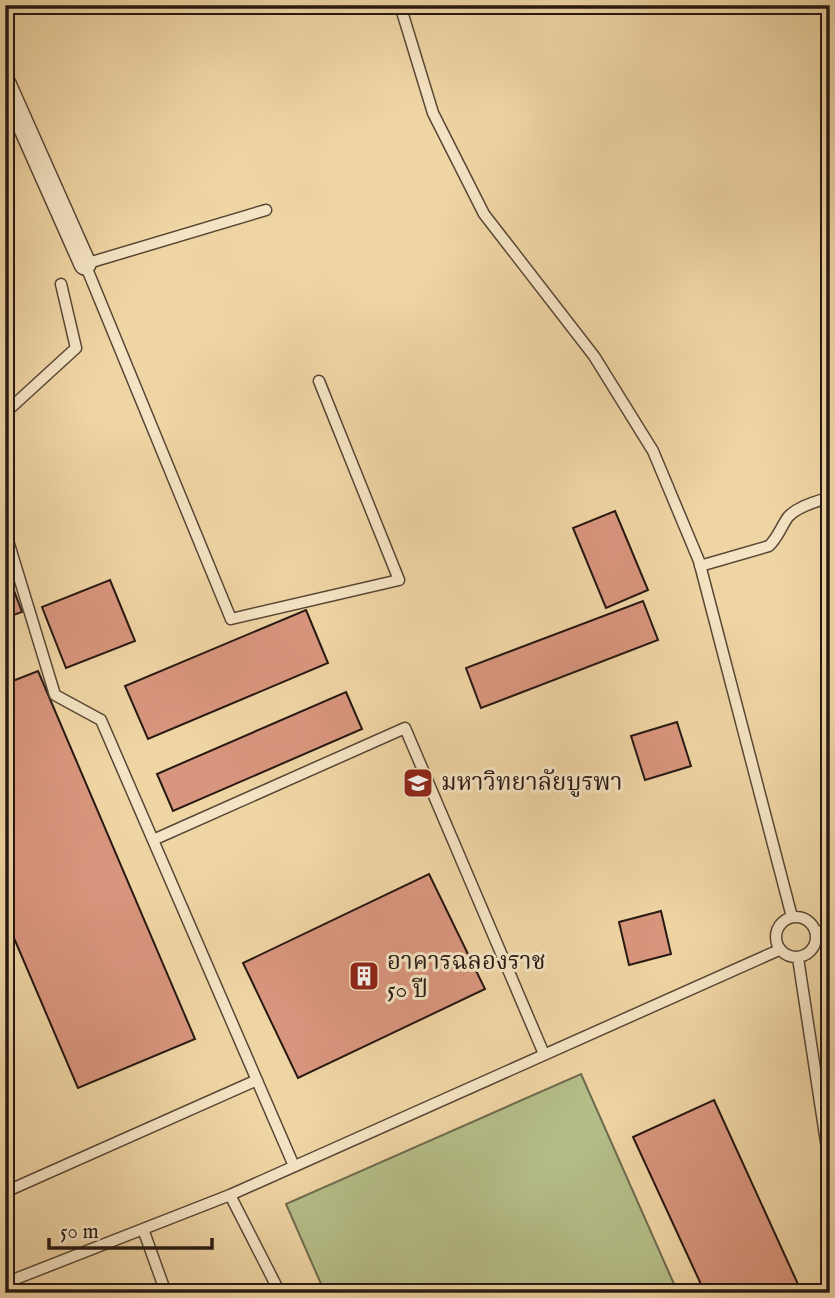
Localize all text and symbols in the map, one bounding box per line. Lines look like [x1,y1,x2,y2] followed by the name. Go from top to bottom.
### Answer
[401,766,435,800] school or university icon: มหาวิทยาลัยบูรพา
[441,768,622,799] place label: มหาวิทยาลัยบูรพา
[387,947,546,1006] place label: อาคารฉลองราช 50 ปี
[347,959,381,993] building icon: อาคารฉลองราช 50 ปี
[49,1207,212,1251] scale bar
[60,1219,99,1246] text: 50 m

